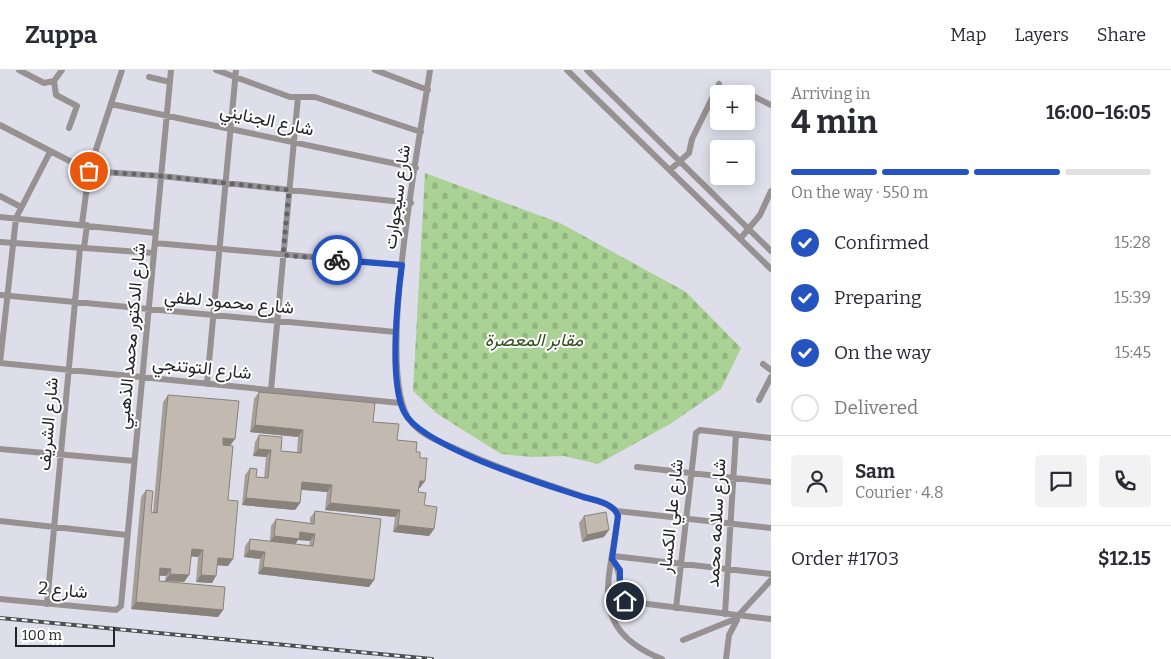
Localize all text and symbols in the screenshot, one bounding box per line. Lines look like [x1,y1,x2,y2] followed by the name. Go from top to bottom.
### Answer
[25,21,97,49] text: Zuppa
[950,24,986,46] text: Map
[1014,24,1069,46] text: Layers
[1097,24,1146,46] text: Share
[791,84,870,103] text: Arriving in
[710,85,755,185] map controls
[710,85,755,130] button: +
[217,99,316,145] street label: شارع الجنايني
[1046,101,1151,124] text: 16:00–16:05
[791,103,878,141] text: 4 min
[710,140,755,185] button: −
[379,143,416,251] street label: شارع سيجوارت
[68,150,110,192] pin
[75,157,103,185] icon: bag
[791,183,928,202] text: On the way · 550 m
[791,229,819,257] icon: check
[834,231,929,254] text: Confirmed
[1114,233,1151,252] text: 15:28
[312,235,362,285] courier
[112,242,154,431] street label: شارع الدكتور محمد الذهبي
[323,246,351,274] icon: bike
[791,284,819,312] icon: check
[163,285,295,323] street label: شارع محمود لطفي
[834,286,922,309] text: Preparing
[1114,288,1151,307] text: 15:39
[485,329,584,351] park label: مقابر المعصرة
[791,339,819,367] icon: check
[834,341,931,364] text: On the way
[1115,343,1151,362] text: 15:45
[151,352,253,388] street label: شارع التوتنجي
[33,376,64,472] street label: شارع الشريف
[834,396,918,419] text: Delivered
[791,455,843,507] button: person
[1035,455,1087,507] button: chat
[1099,455,1151,507] button: phone
[654,458,692,576] street label: شارع علي الكسار
[702,458,731,588] street label: شارع سلامه محمد
[855,460,895,483] text: Sam
[855,483,944,502] text: Courier · 4.8
[791,547,899,570] text: Order #1703
[1098,547,1151,570] text: $12.15
[37,577,89,604] street label: شارع 2
[604,580,646,622] pin
[611,587,639,615] icon: home
[15,624,115,647] scale bar
[22,627,62,644] text: 100 m

